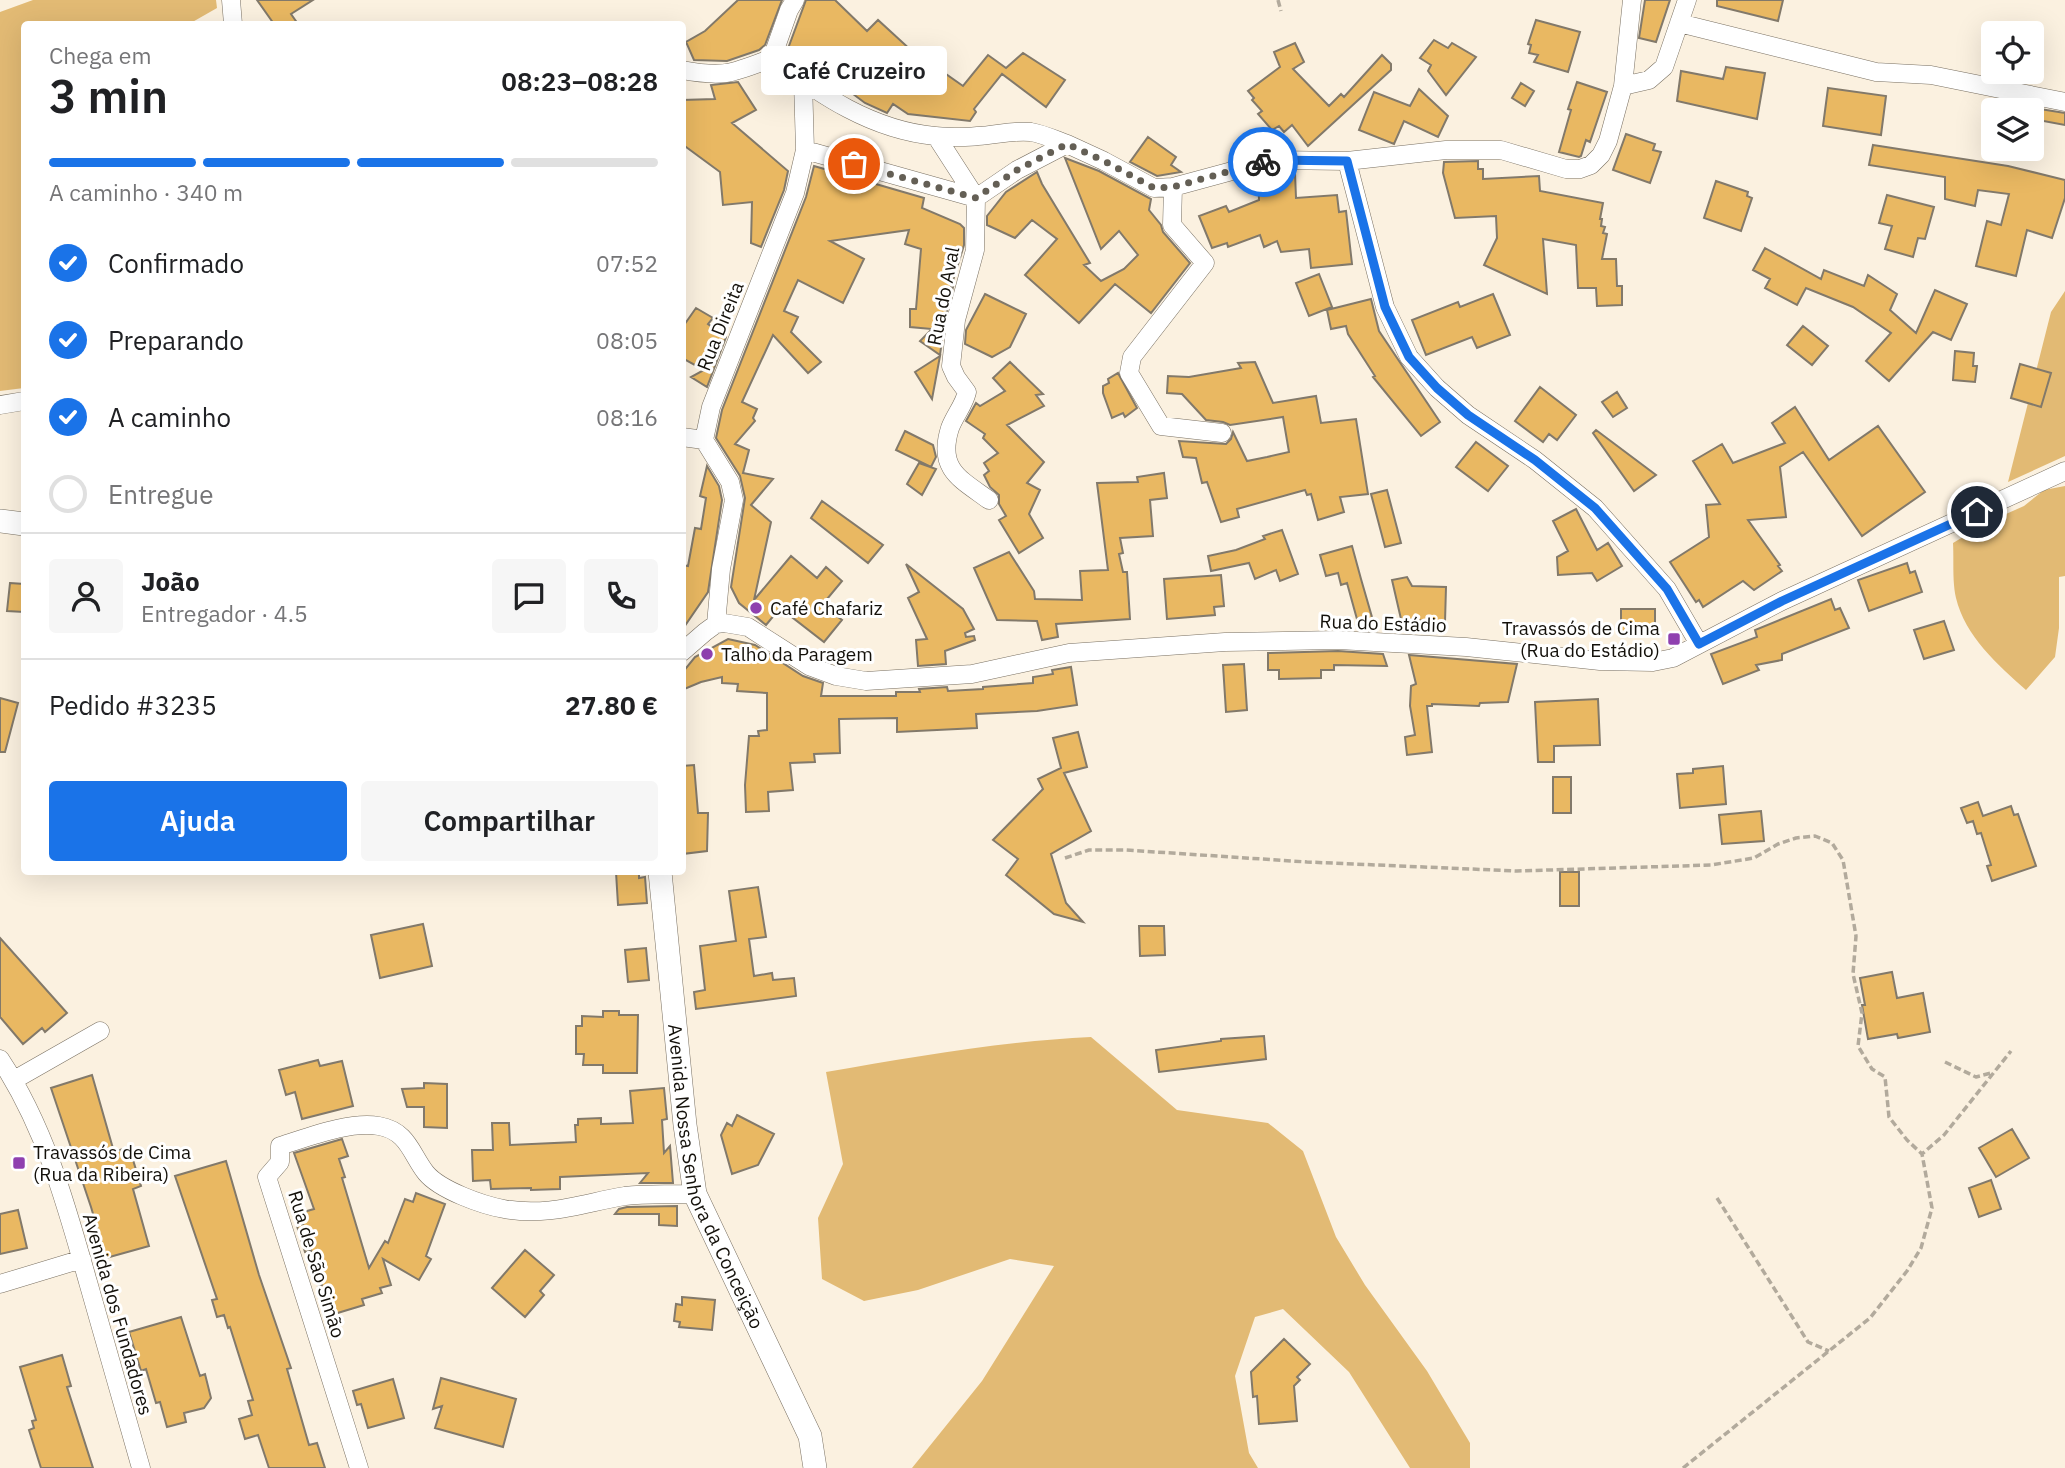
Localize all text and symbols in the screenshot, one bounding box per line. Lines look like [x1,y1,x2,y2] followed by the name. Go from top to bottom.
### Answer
[1981,21,2044,161] map controls
[1981,21,2044,84] button: locate
[49,40,151,70] text: Chega em
[761,45,947,94] callout: Café Cruzeiro
[782,55,926,85] text: Café Cruzeiro
[501,64,658,98] text: 08:23–08:28
[49,66,168,126] text: 3 min
[1981,98,2044,161] button: layers
[1228,127,1298,197] courier
[824,134,884,194] pin
[1244,143,1282,181] icon: bike
[835,145,873,183] icon: bag
[49,177,243,207] text: A caminho · 340 m
[49,244,87,282] icon: check
[922,245,964,347] street label: Rua do Aval
[108,246,244,280] text: Confirmado
[596,248,658,278] text: 07:52
[691,278,749,374] street label: Rua Direita
[49,321,87,359] icon: check
[108,323,244,357] text: Preparando
[596,325,658,355] text: 08:05
[49,398,87,436] icon: check
[108,400,231,434] text: A caminho
[596,402,658,432] text: 08:16
[108,477,213,511] text: Entregue
[1947,482,2007,542] pin
[1958,493,1996,531] icon: home
[49,559,123,633] button: person
[492,559,566,633] button: chat
[584,559,658,633] button: phone
[141,564,200,598] text: João
[770,596,883,620] place label: Café Chafariz
[141,598,308,628] text: Entregador · 4.5
[748,600,764,616] marker: Café Chafariz
[1319,609,1447,637] street label: Rua do Estádio
[1502,616,1660,662] place label: Travassós de Cima (Rua do Estádio)
[1666,631,1682,647] marker: Travassós de Cima (Rua do Estádio)
[721,642,873,666] place label: Talho da Paragem
[699,646,715,662] marker: Talho da Paragem
[49,688,217,722] text: Pedido #3235
[565,688,658,722] text: 27.80 €
[49,781,347,861] button: Ajuda
[361,781,658,861] button: Compartilhar
[663,1023,769,1332] street label: Avenida Nossa Senhora da Conceição
[33,1140,191,1186] place label: Travassós de Cima (Rua da Ribeira)
[11,1155,27,1171] marker: Travassós de Cima (Rua da Ribeira)
[283,1187,351,1341] street label: Rua de São Simão
[78,1210,158,1418] street label: Avenida dos Fundadores

